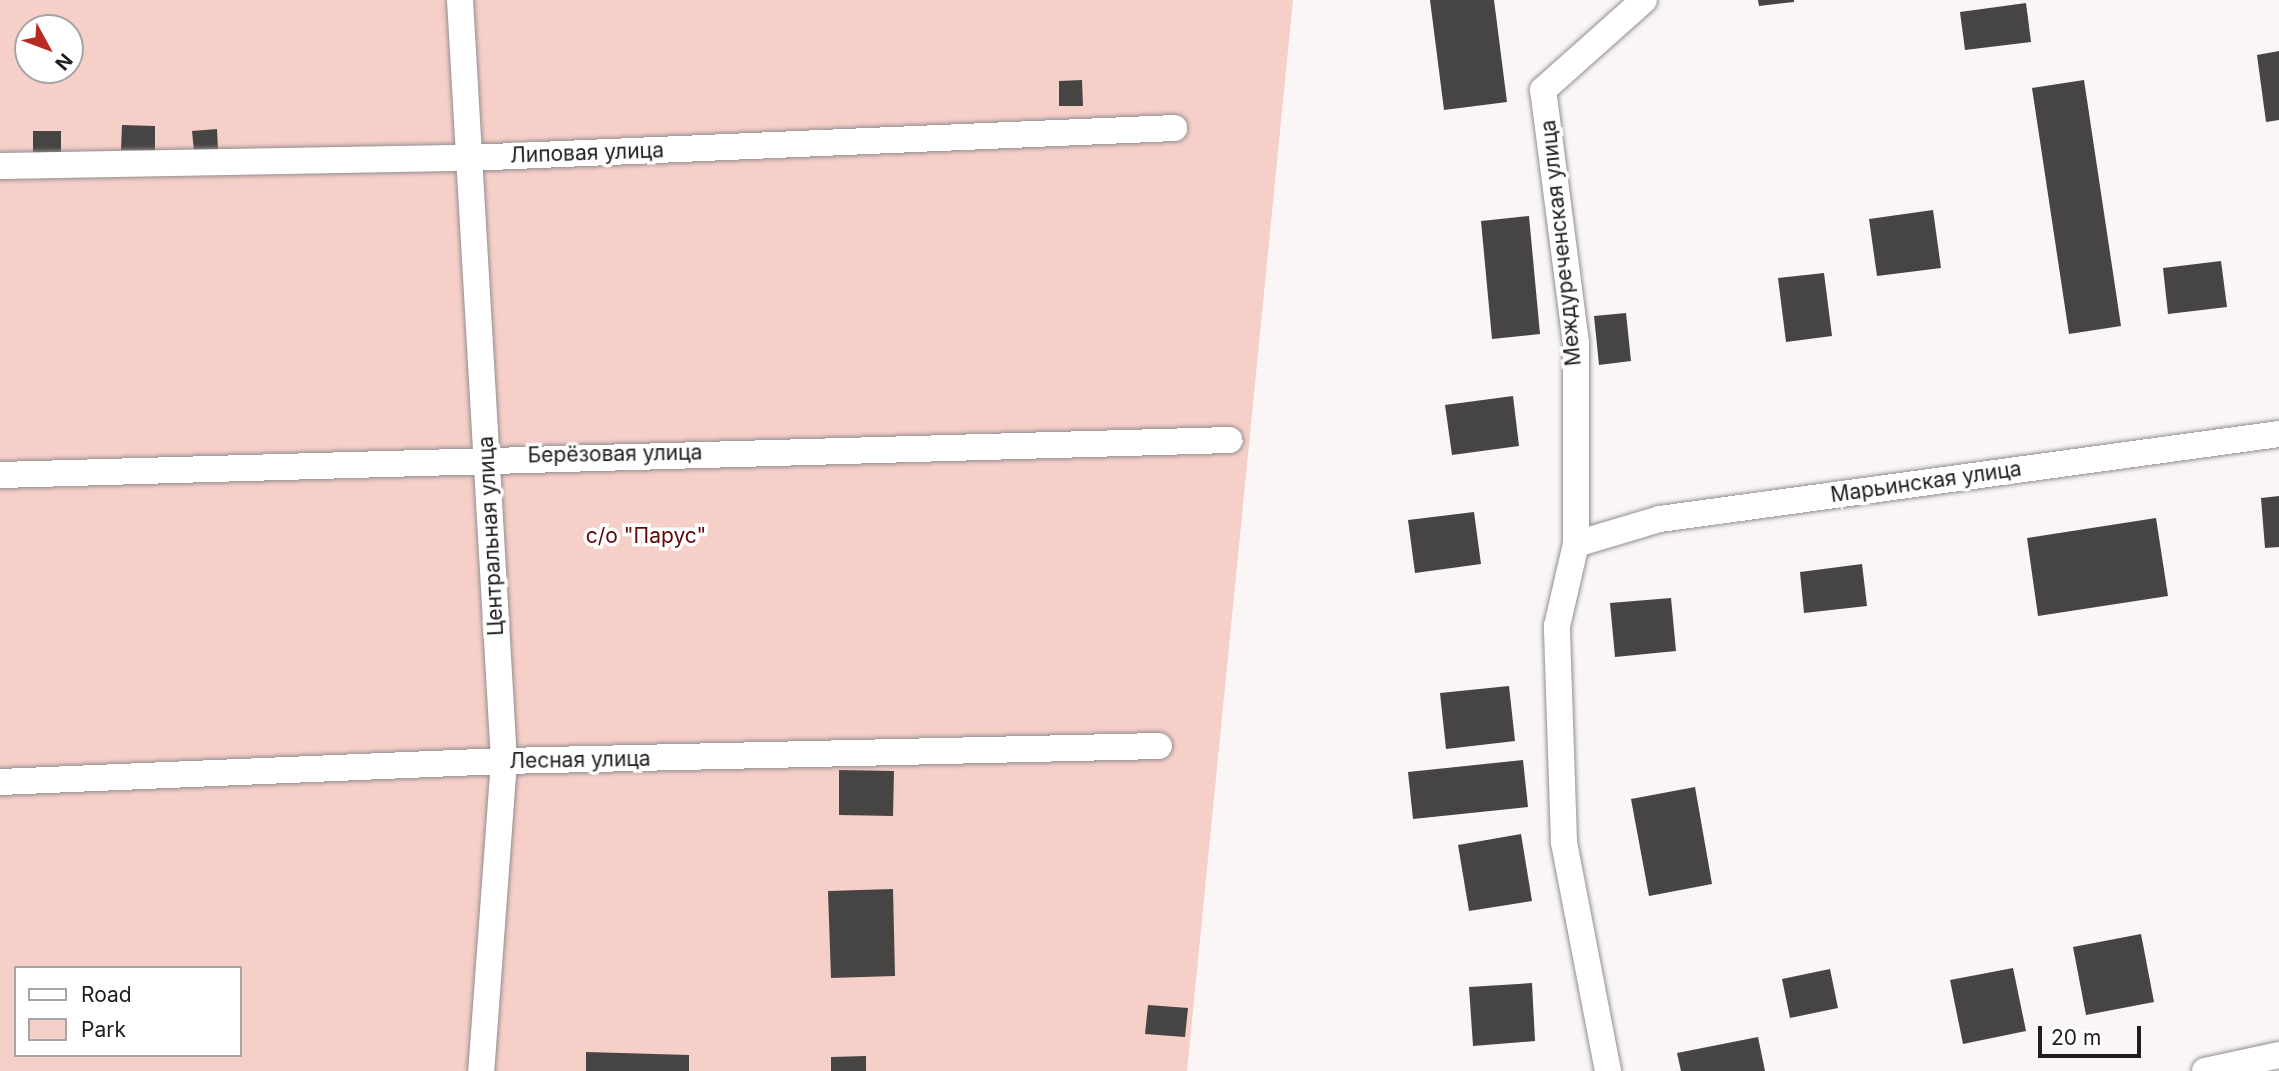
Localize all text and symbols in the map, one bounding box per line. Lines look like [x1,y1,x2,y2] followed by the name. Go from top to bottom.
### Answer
[14,14,84,84] north arrow
[50,49,77,75] text: N
[1536,119,1586,367] street label: Междуреченская улица
[510,138,664,168] street label: Липовая улица
[473,435,509,637] street label: Центральная улица
[527,440,703,468] street label: Берёзовая улица
[1829,456,2023,508] street label: Марьинская улица
[586,523,706,549] park label: с/о "Парус"
[509,746,651,774] street label: Лесная улица
[14,966,242,1057] legend
[81,982,132,1007] text: Road
[2041,1012,2144,1056] scale bar
[81,1017,126,1042] text: Park
[2051,1025,2101,1050] text: 20 m

